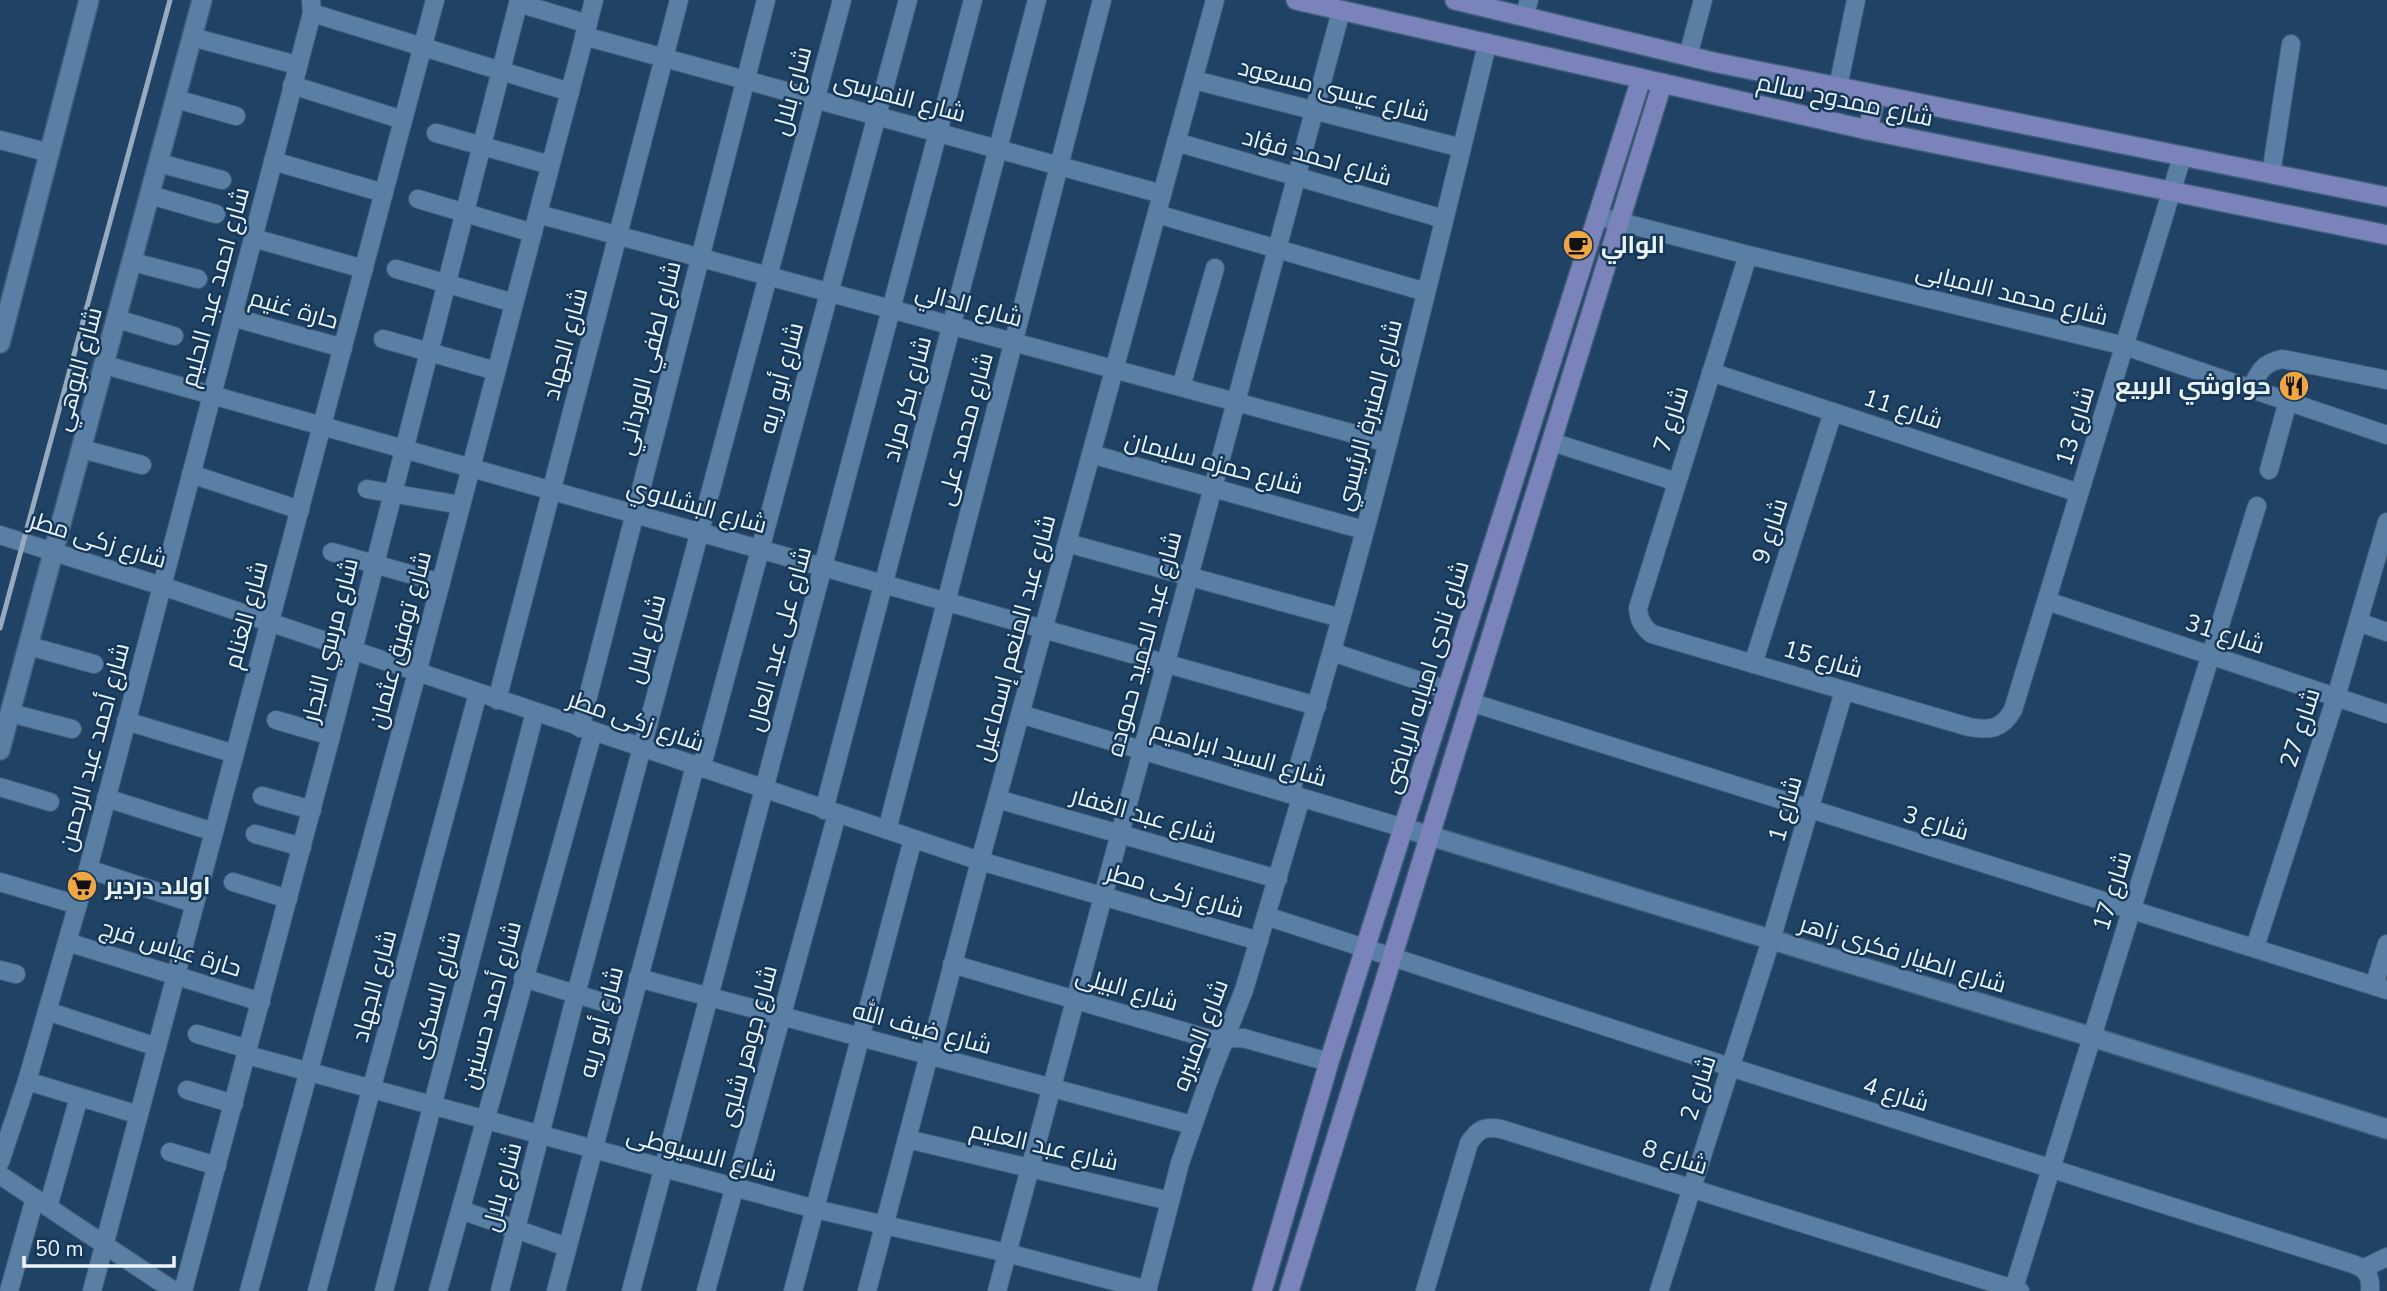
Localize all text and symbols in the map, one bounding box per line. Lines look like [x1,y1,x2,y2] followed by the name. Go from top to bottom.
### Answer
[765,43,819,139] street label: شارع بلال
[1235,51,1433,129] street label: شارع عيسى مسعود
[831,64,969,130] street label: شارع النمرسى
[1754,66,1936,134] street label: شارع ممدوح سالم
[1239,120,1395,194] street label: شارع احمد فؤاد
[173,184,257,390] street label: شارع احمد عبد الحليم
[1561,228,1595,262] cafe icon: الوالي
[1601,229,1665,264] place label: الوالي
[1913,255,2111,333] street label: شارع محمد الامبابى
[609,258,691,459] street label: شارع لطفي الورداني
[911,275,1026,338] street label: شارع الدالي
[246,281,342,337] street label: حارة غنيم
[535,284,595,404] street label: شارع الجهاد
[46,304,113,435] street label: شارع البوهي
[1328,316,1412,515] street label: شارع المنيرة الرئيسي
[751,319,811,437] street label: شارع أبو ريه
[875,333,939,465] street label: شارع بكر مراد
[929,349,1001,509] street label: شارع محمد على
[2277,369,2311,403] restaurant icon: حواوشي الربيع
[2115,370,2271,405] place label: حواوشي الربيع
[1859,381,1947,437] street label: شارع 11
[1646,382,1696,456] street label: شارع 7
[2048,382,2102,470] street label: شارع 13
[1121,424,1307,502] street label: شارع حمزه سليمان
[623,471,771,543] street label: شارع البشلاوي
[1744,494,1796,568] street label: شارع 9
[24,503,171,576] street label: شارع زكى مطر
[967,511,1063,765] street label: شارع عبد المنعم إسماعيل
[1099,528,1189,760] street label: شارع عبد الحميد حموده
[739,543,819,735] street label: شارع على عبد العال
[361,548,439,732] street label: شارع توفيق عثمان
[294,555,368,728] street label: شارع مرسي النجار
[1375,557,1477,797] street label: شارع نادى امبابه الرياضى
[216,558,276,672] street label: شارع الغنام
[619,591,673,687] street label: شارع بلال
[2181,606,2269,662] street label: شارع 31
[1779,632,1867,686] street label: شارع 15
[51,639,137,855] street label: شارع أحمد عبد الرحمن
[562,682,708,759] street label: شارع زكى مطر
[2272,684,2328,772] street label: شارع 27
[1148,714,1330,794] street label: شارع السيد ابراهيم
[1760,772,1810,846] street label: شارع 1
[1066,778,1220,851] street label: شارع عبد الغفار
[1899,798,1973,848] street label: شارع 3
[2085,847,2139,935] street label: شارع 17
[1100,856,1248,926] street label: شارع زكى مطر
[65,869,99,903] supermarket icon: اولاد دردير
[104,870,210,902] place label: اولاد دردير
[1794,907,2010,1001] street label: شارع الطيار فكرى زاهر
[96,911,246,985] street label: حارة عباس فرج
[453,918,529,1092] street label: شارع أحمد حسنين
[344,926,404,1046] street label: شارع الجهاد
[404,928,468,1062] street label: شارع السكرى
[1072,959,1182,1019] street label: شارع البيلى
[711,962,785,1130] street label: شارع جوهر شلبى
[571,963,631,1081] street label: شارع أبو ريه
[1164,975,1236,1095] street label: شارع المنيره
[849,994,995,1062] street label: شارع ضيف الله
[1672,1051,1724,1125] street label: شارع 2
[1859,1069,1933,1119] street label: شارع 4
[967,1113,1121,1179] street label: شارع عبد العليم
[623,1119,781,1189] street label: شارع الاسيوطى
[1638,1132,1712,1182] street label: شارع 8
[475,1139,529,1235] street label: شارع بلال
[24,1224,175,1268] scale bar
[35,1235,84,1263] text: 50 m

